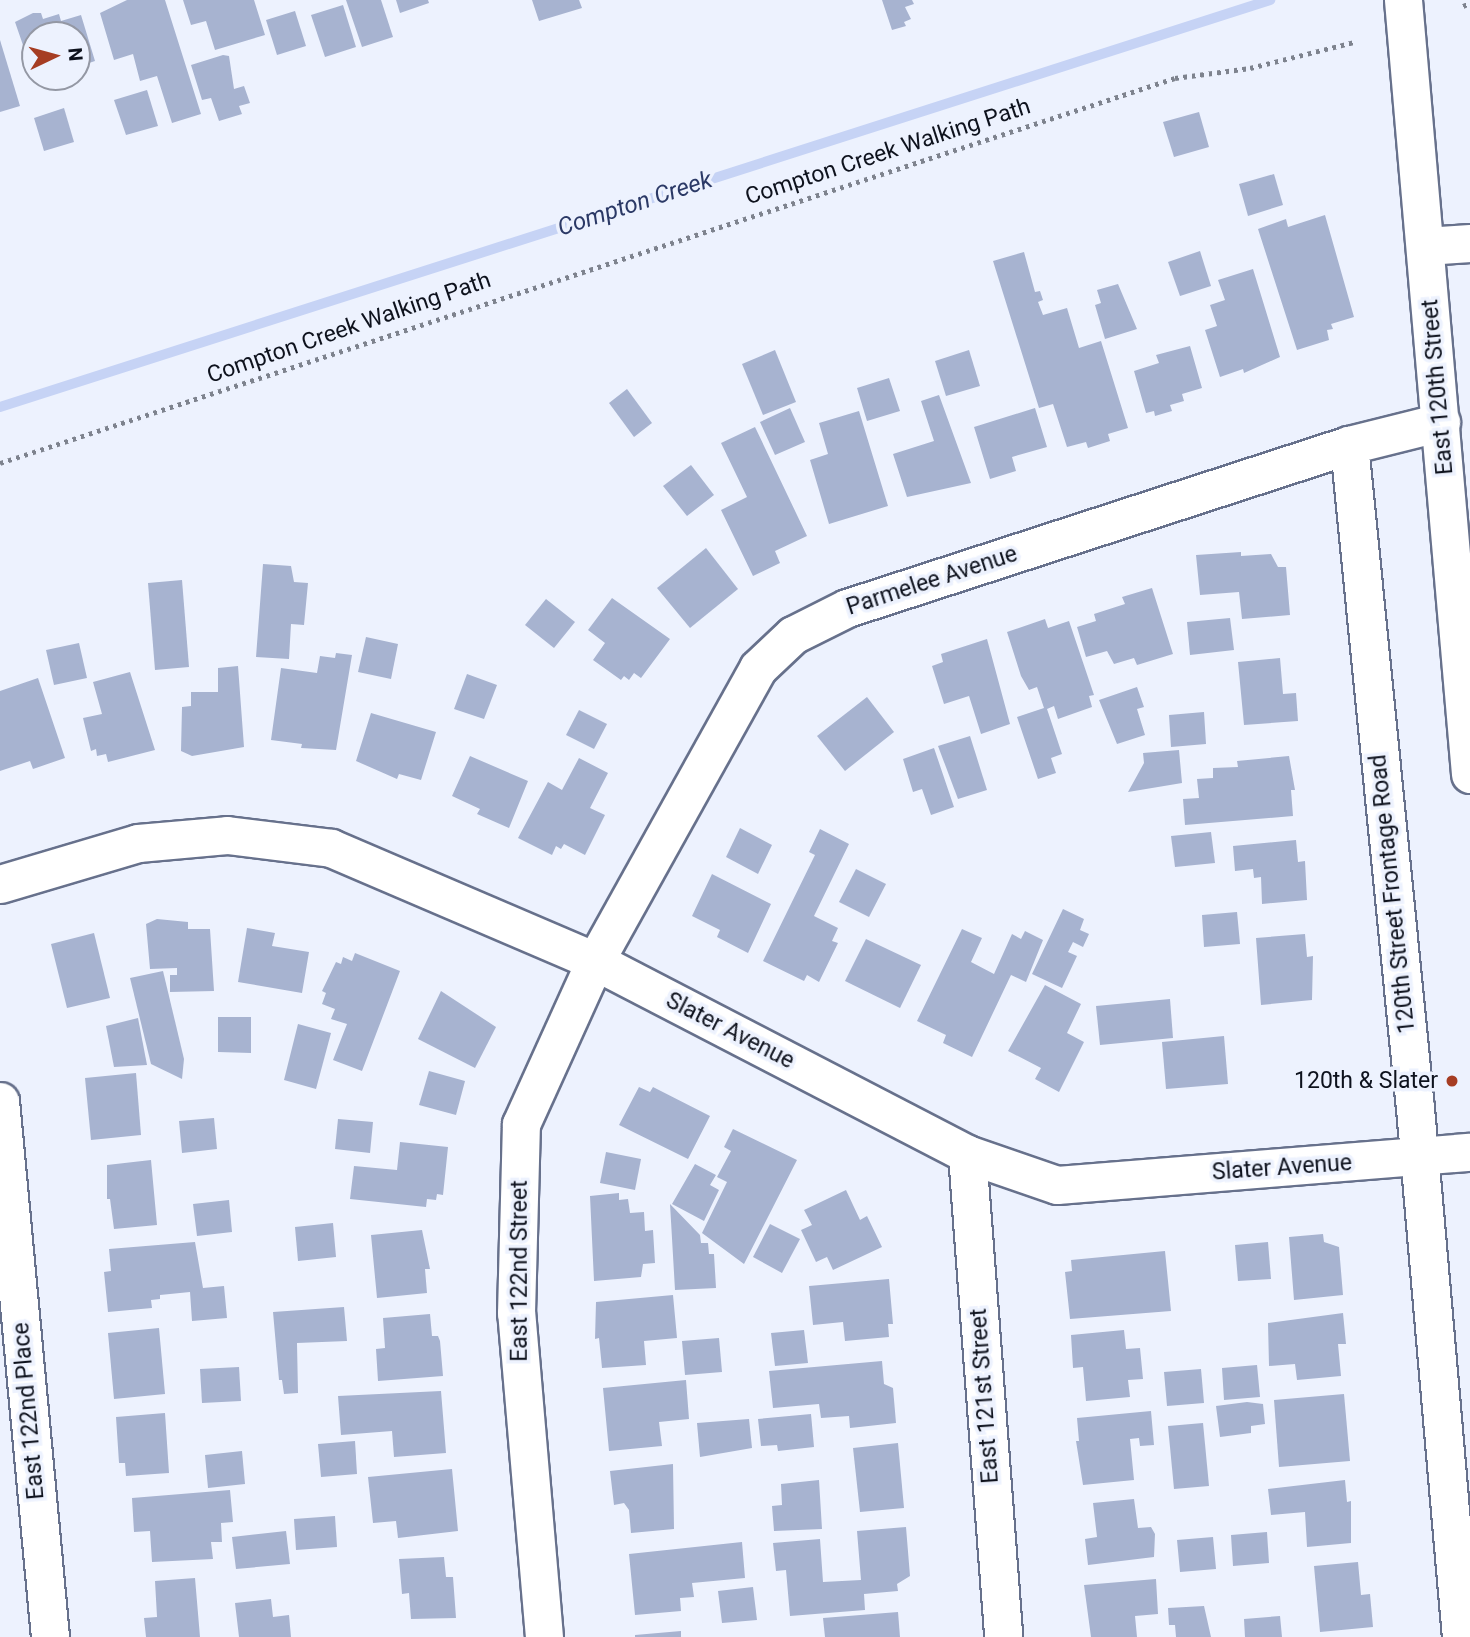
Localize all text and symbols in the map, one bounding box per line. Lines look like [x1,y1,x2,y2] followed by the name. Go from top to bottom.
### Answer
[21,21,91,91] north arrow
[63,47,87,62] text: N
[742,93,1034,211] street label: Compton Creek Walking Path
[554,165,716,243] water label: Compton Creek
[204,266,494,390] street label: Compton Creek Walking Path
[1417,298,1459,476] street label: East 120th Street
[843,540,1021,622] street label: Parmelee Avenue
[1365,753,1421,1035] street label: 120th Street Frontage Road
[661,987,799,1075] street label: Slater Avenue
[1294,1067,1438,1095] place label: 120th & Slater
[1444,1073,1460,1089] marker: 120th & Slater
[1211,1149,1353,1187] street label: Slater Avenue
[506,1180,534,1362] street label: East 122nd Street
[965,1308,1005,1484] street label: East 121st Street
[8,1321,50,1501] street label: East 122nd Place

